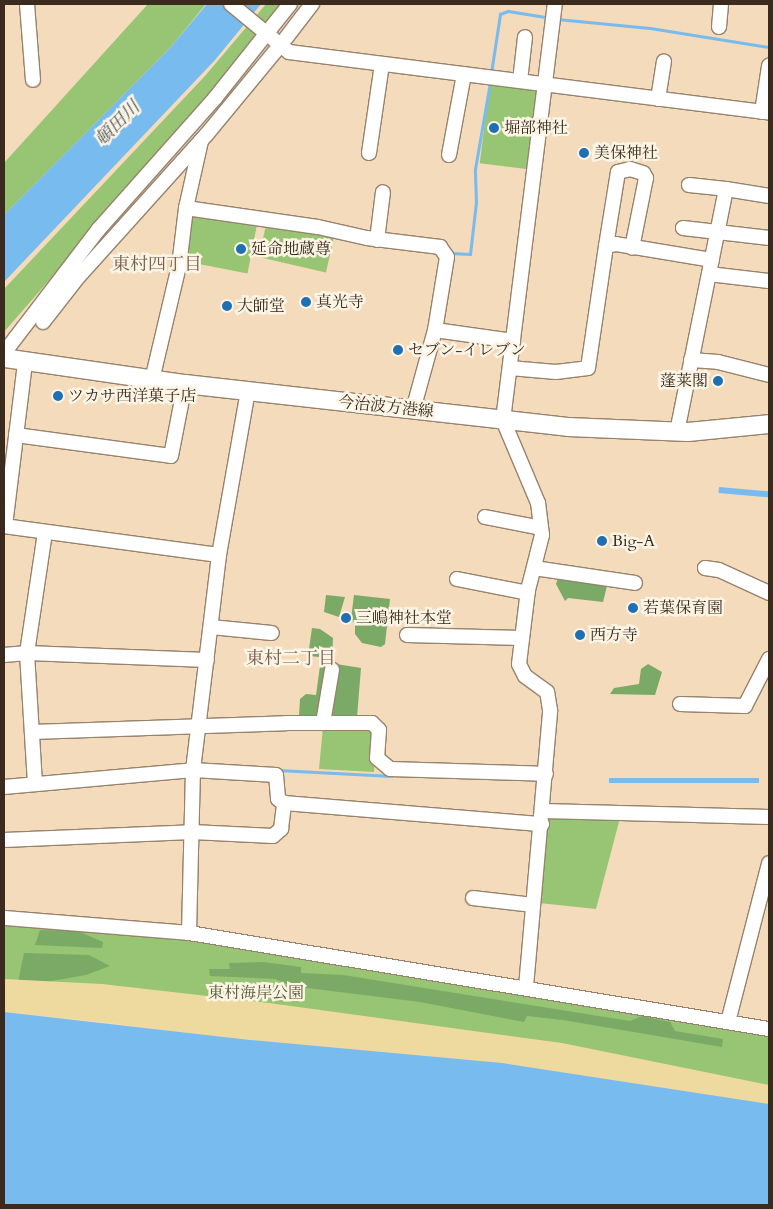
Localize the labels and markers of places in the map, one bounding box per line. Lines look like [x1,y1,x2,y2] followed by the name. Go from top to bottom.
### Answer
[504,118,568,138] place label: 堀部神社
[488,122,500,134] marker: 堀部神社
[594,143,658,163] place label: 美保神社
[578,147,590,159] marker: 美保神社
[251,239,331,259] place label: 延命地蔵尊
[235,243,247,255] marker: 延命地蔵尊
[316,292,364,312] place label: 真光寺
[237,296,285,316] place label: 大師堂
[300,296,312,308] marker: 真光寺
[221,300,233,312] marker: 大師堂
[408,340,527,360] place label: セブン-イレブン
[392,344,404,356] marker: セブン-イレブン
[660,371,708,391] place label: 蓬莱閣
[712,375,724,387] marker: 蓬莱閣
[68,386,196,406] place label: ツカサ西洋菓子店
[52,390,64,402] marker: ツカサ西洋菓子店
[612,531,655,551] place label: Big-A
[596,535,608,547] marker: Big-A
[643,598,723,618] place label: 若葉保育園
[627,602,639,614] marker: 若葉保育園
[356,608,452,628] place label: 三嶋神社本堂
[340,612,352,624] marker: 三嶋神社本堂
[590,625,638,645] place label: 西方寺
[574,629,586,641] marker: 西方寺

